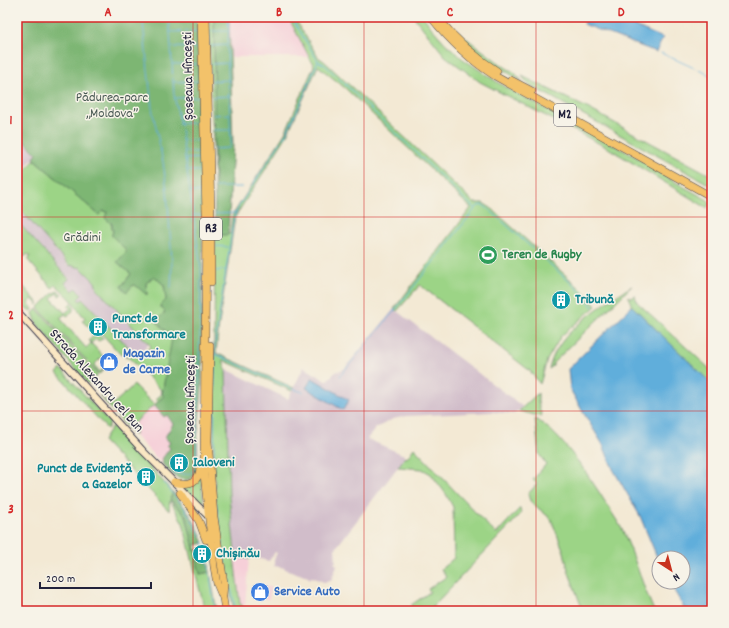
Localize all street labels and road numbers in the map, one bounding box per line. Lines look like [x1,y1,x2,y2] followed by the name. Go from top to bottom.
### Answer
[178,31,200,120] street label: Șoseaua Hîncești
[554,104,576,126] road number: M2
[200,218,222,240] road number: R3
[44,325,148,437] street label: Strada Alexandru cel Bun
[180,355,202,444] street label: Șoseaua Hîncești

